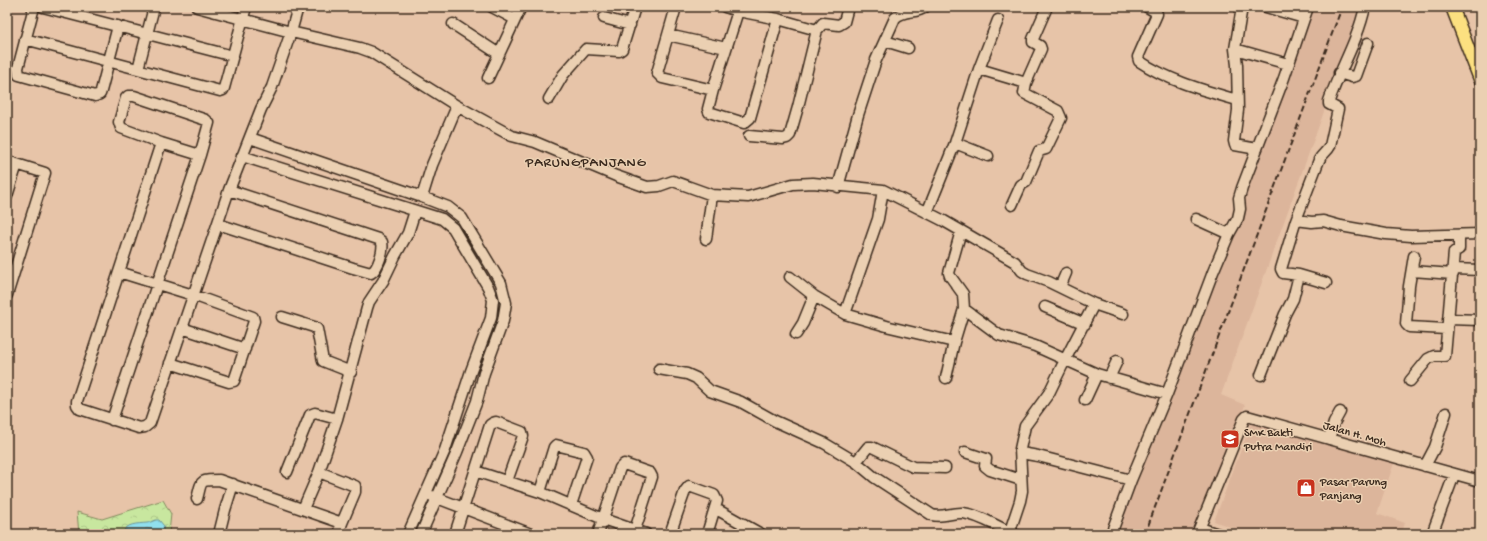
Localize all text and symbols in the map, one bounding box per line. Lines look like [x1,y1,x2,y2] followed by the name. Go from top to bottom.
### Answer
[524,155,647,172] district label: PARUNGPANJANG
[1321,419,1388,451] street label: Jalan H. Moh
[1243,427,1312,455] place label: SMK Bakti Putra Mandiri
[1219,428,1241,450] school or university icon: SMK Bakti Putra Mandiri
[1319,476,1387,504] place label: Pasar Parung Panjang
[1295,477,1317,499] shop icon: Pasar Parung Panjang

